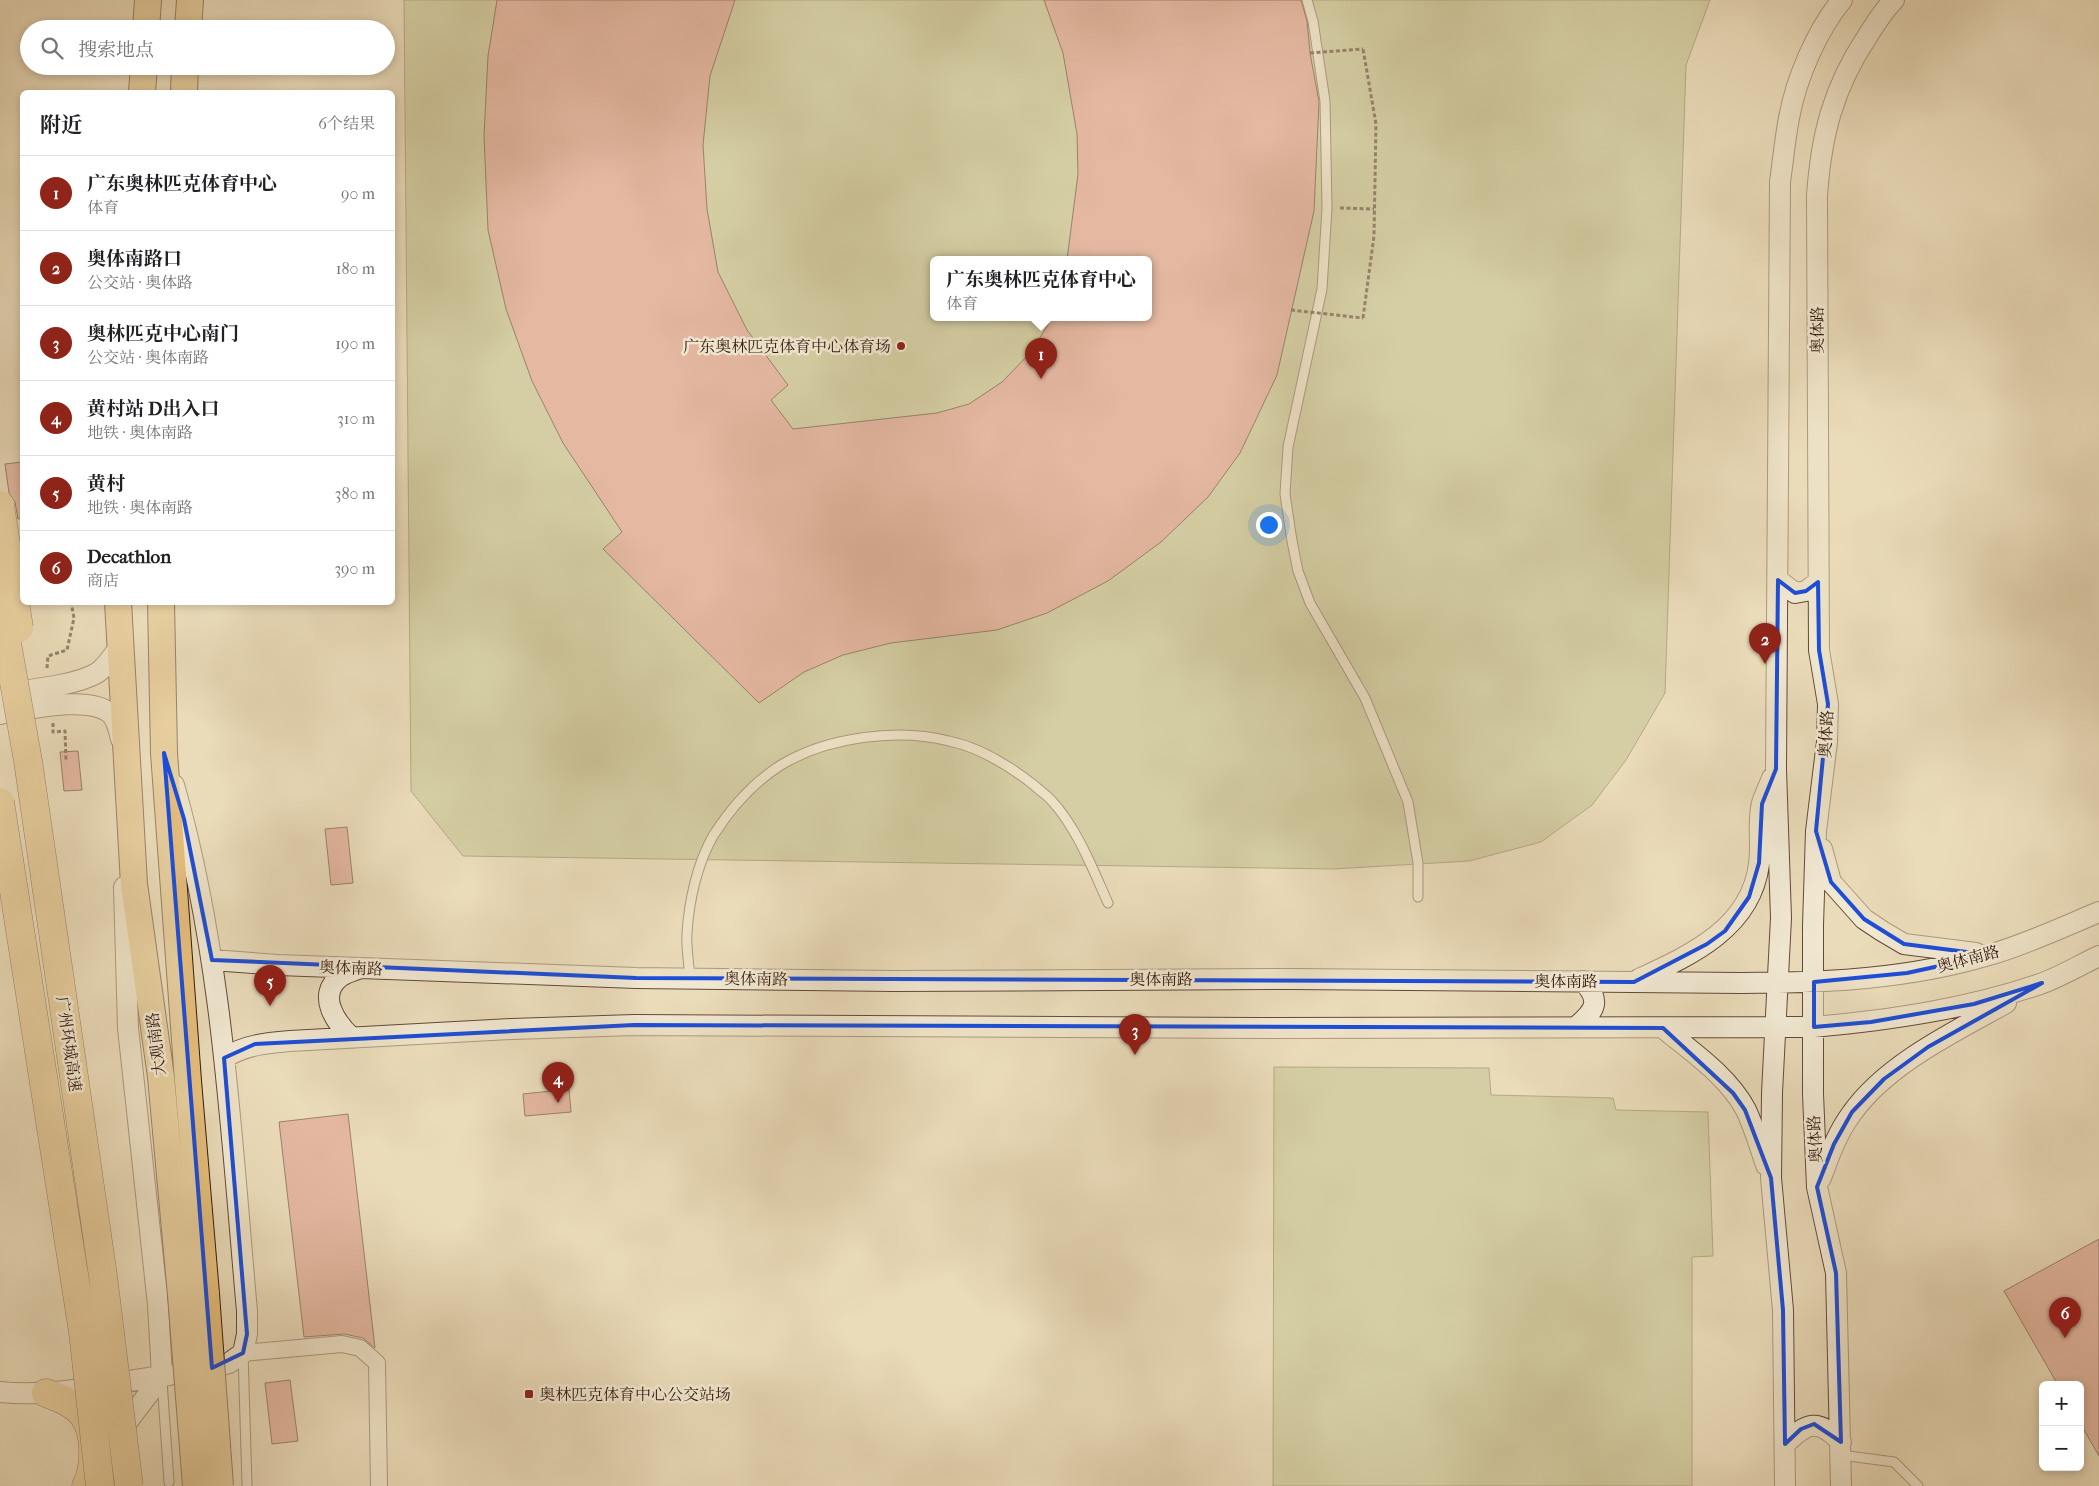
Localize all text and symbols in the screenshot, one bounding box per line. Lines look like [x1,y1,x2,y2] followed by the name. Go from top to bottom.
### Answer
[20,20,395,75] search box
[38,34,66,62] icon: search
[78,39,154,61] text: 搜索地点
[40,113,82,137] text: 附近
[318,114,375,133] text: 6个结果
[87,173,277,195] text: 广东奥林匹克体育中心
[53,184,59,203] text: 1
[341,184,375,203] text: 90 m
[87,198,119,217] text: 体育
[87,248,182,270] text: 奥体南路口
[930,256,1152,321] popup
[52,259,60,278] text: 2
[336,259,375,278] text: 180 m
[946,269,1136,291] text: 广东奥林匹克体育中心
[87,273,193,292] text: 公交站 · 奥体路
[946,294,978,313] text: 体育
[1808,306,1827,354] street label: 奥体路
[87,323,239,345] text: 奥林匹克中心南门
[53,334,59,353] text: 3
[335,334,375,353] text: 190 m
[683,337,891,356] place label: 广东奥林匹克体育中心体育场
[1025,338,1057,379] pin: 1
[895,340,907,352] marker: 广东奥林匹克体育中心体育场
[87,348,209,367] text: 公交站 · 奥体南路
[87,398,220,420] text: 黄村站 D出入口
[51,409,61,428] text: 4
[337,409,375,428] text: 310 m
[87,423,193,442] text: 地铁 · 奥体南路
[87,473,125,495] text: 黄村
[53,484,59,503] text: 5
[335,484,375,503] text: 380 m
[87,498,193,517] text: 地铁 · 奥体南路
[1256,512,1282,538] your location
[87,546,171,568] text: Decathlon
[52,559,60,578] text: 6
[334,559,375,578] text: 390 m
[87,571,119,590] text: 商店
[1749,623,1781,664] pin: 2
[1815,710,1837,758] street label: 奥体路
[1935,942,2001,976] street label: 奥体南路
[319,957,383,979] street label: 奥体南路
[254,965,286,1006] pin: 5
[724,969,788,989] street label: 奥体南路
[1129,970,1193,989] street label: 奥体南路
[1534,972,1598,991] street label: 奥体南路
[53,995,85,1093] street label: 广州环城高速
[143,1011,169,1077] street label: 大观南路
[1119,1014,1151,1055] pin: 3
[542,1062,574,1103] pin: 4
[1804,1115,1826,1163] street label: 奥体路
[2049,1297,2081,1338] pin: 6
[2039,1381,2084,1471] map controls
[2039,1381,2084,1426] button: +
[539,1385,731,1404] place label: 奥林匹克体育中心公交站场
[523,1388,535,1400] marker: 奥林匹克体育中心公交站场
[2039,1426,2084,1471] button: −

